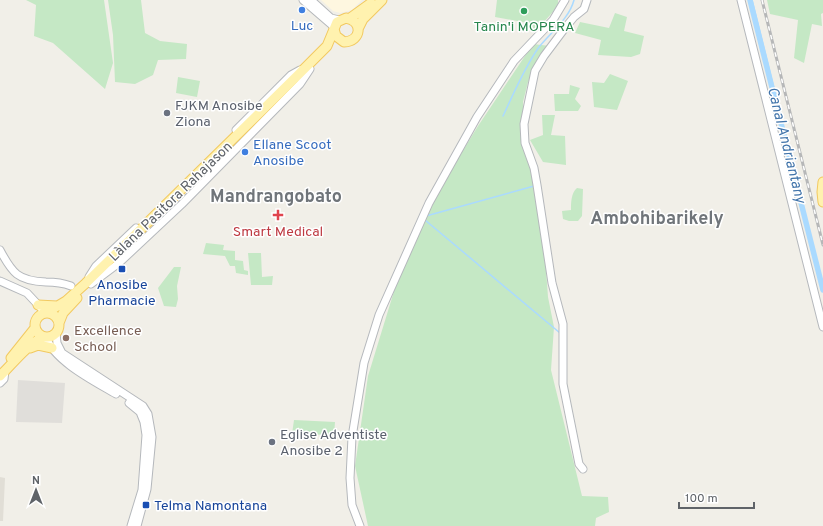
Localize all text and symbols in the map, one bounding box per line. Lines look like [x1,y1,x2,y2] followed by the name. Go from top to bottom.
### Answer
[297,5,307,15] marker: Luc
[519,6,529,16] marker: Tanin'i MOPERA
[291,18,313,35] place label: Luc
[474,19,574,36] place label: Tanin'i MOPERA
[762,85,810,207] water label: Canal Andriantany
[175,98,263,131] place label: FJKM Anosibe Ziona
[162,108,172,118] marker: FJKM Anosibe Ziona
[253,137,331,170] place label: Ellane Scoot Anosibe
[106,139,236,266] street label: Làlana Pasitora Rahajason
[240,147,250,157] marker: Ellane Scoot Anosibe
[210,186,342,209] district label: Mandrangobato
[590,208,724,231] district label: Ambohibarikely
[272,209,284,221] marker: Smart Medical
[233,224,323,241] place label: Smart Medical
[117,264,127,274] marker: Anosibe Pharmacie
[88,277,156,310] place label: Anosibe Pharmacie
[74,323,142,356] place label: Excellence School
[61,333,71,343] marker: Excellence School
[280,427,387,460] place label: Eglise Adventiste Anosibe 2
[267,437,277,447] marker: Eglise Adventiste Anosibe 2
[16,470,56,510] north arrow
[32,474,40,488] text: N
[679,484,754,510] scale bar
[685,491,718,507] text: 100 m
[154,498,267,515] place label: Telma Namontana
[141,500,151,510] marker: Telma Namontana

